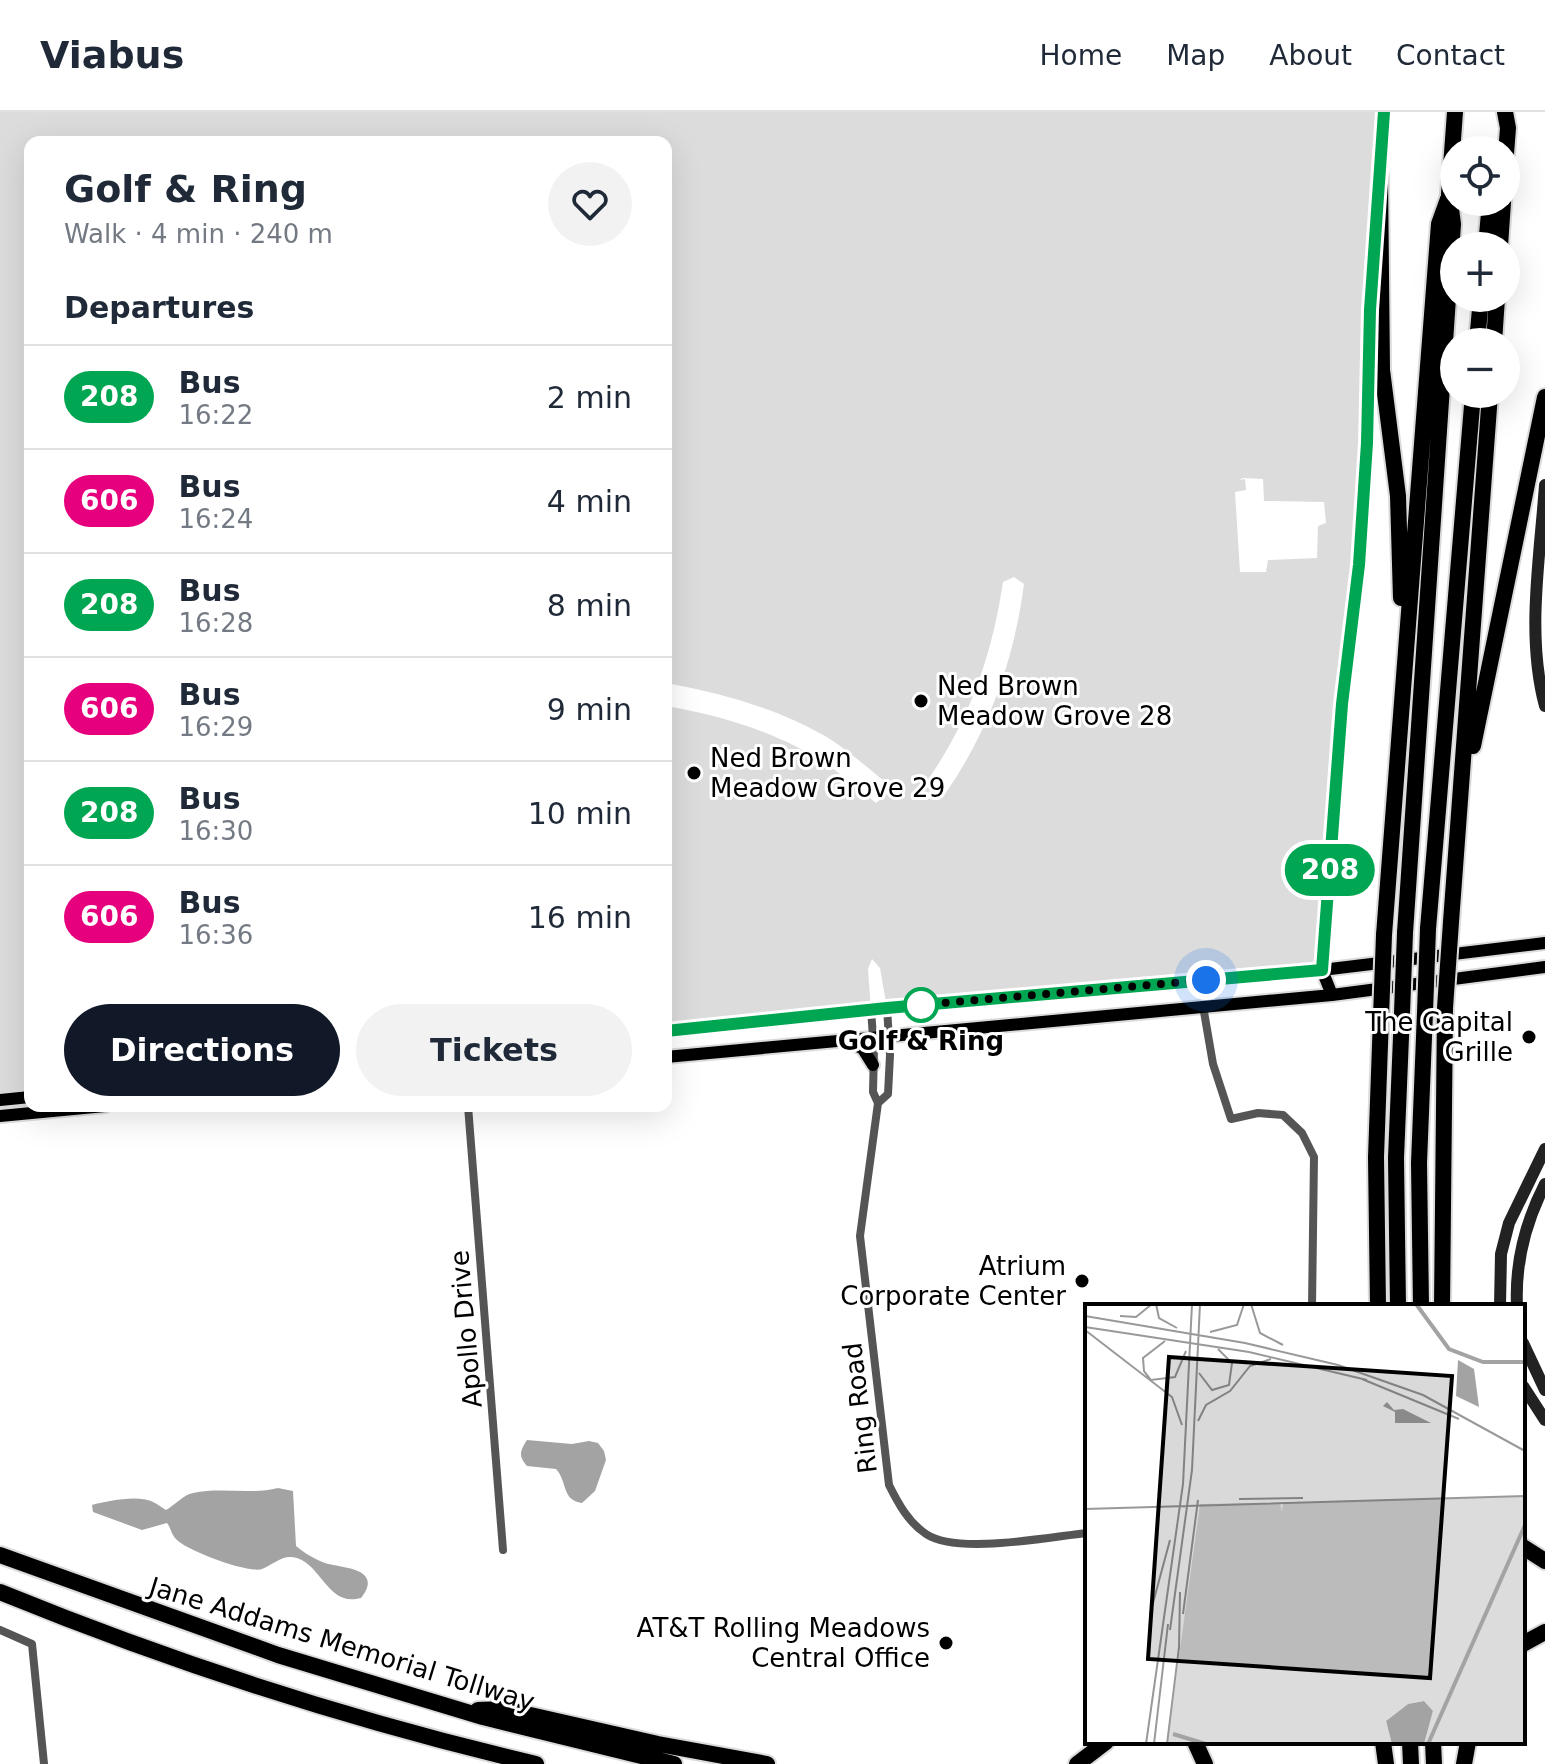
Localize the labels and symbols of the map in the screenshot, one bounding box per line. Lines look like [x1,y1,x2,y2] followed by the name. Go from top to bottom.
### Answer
[937,671,1172,731] place label: Ned Brown Meadow Grove 28
[912,692,930,710] marker: Ned Brown Meadow Grove 28
[710,743,945,803] place label: Ned Brown Meadow Grove 29
[685,764,703,782] marker: Ned Brown Meadow Grove 29
[1284,844,1376,896] line badge: 208
[1186,960,1226,1000] your location
[904,988,938,1022] marker: Golf & Ring
[1364,1007,1513,1067] place label: The Capital Grille
[838,1026,1004,1056] place label: Golf & Ring
[1520,1028,1538,1046] marker: The Capital Grille
[444,1249,488,1409] street label: Apollo Drive
[840,1251,1066,1311] place label: Atrium Corporate Center
[1073,1272,1091,1290] marker: Atrium Corporate Center
[1085,1304,1525,1744] inset map
[837,1341,883,1475] street label: Ring Road
[144,1570,538,1717] street label: Jane Addams Memorial Tollway
[637,1613,930,1673] place label: AT&T Rolling Meadows Central Office
[937,1634,955,1652] marker: AT&T Rolling Meadows Central Office

